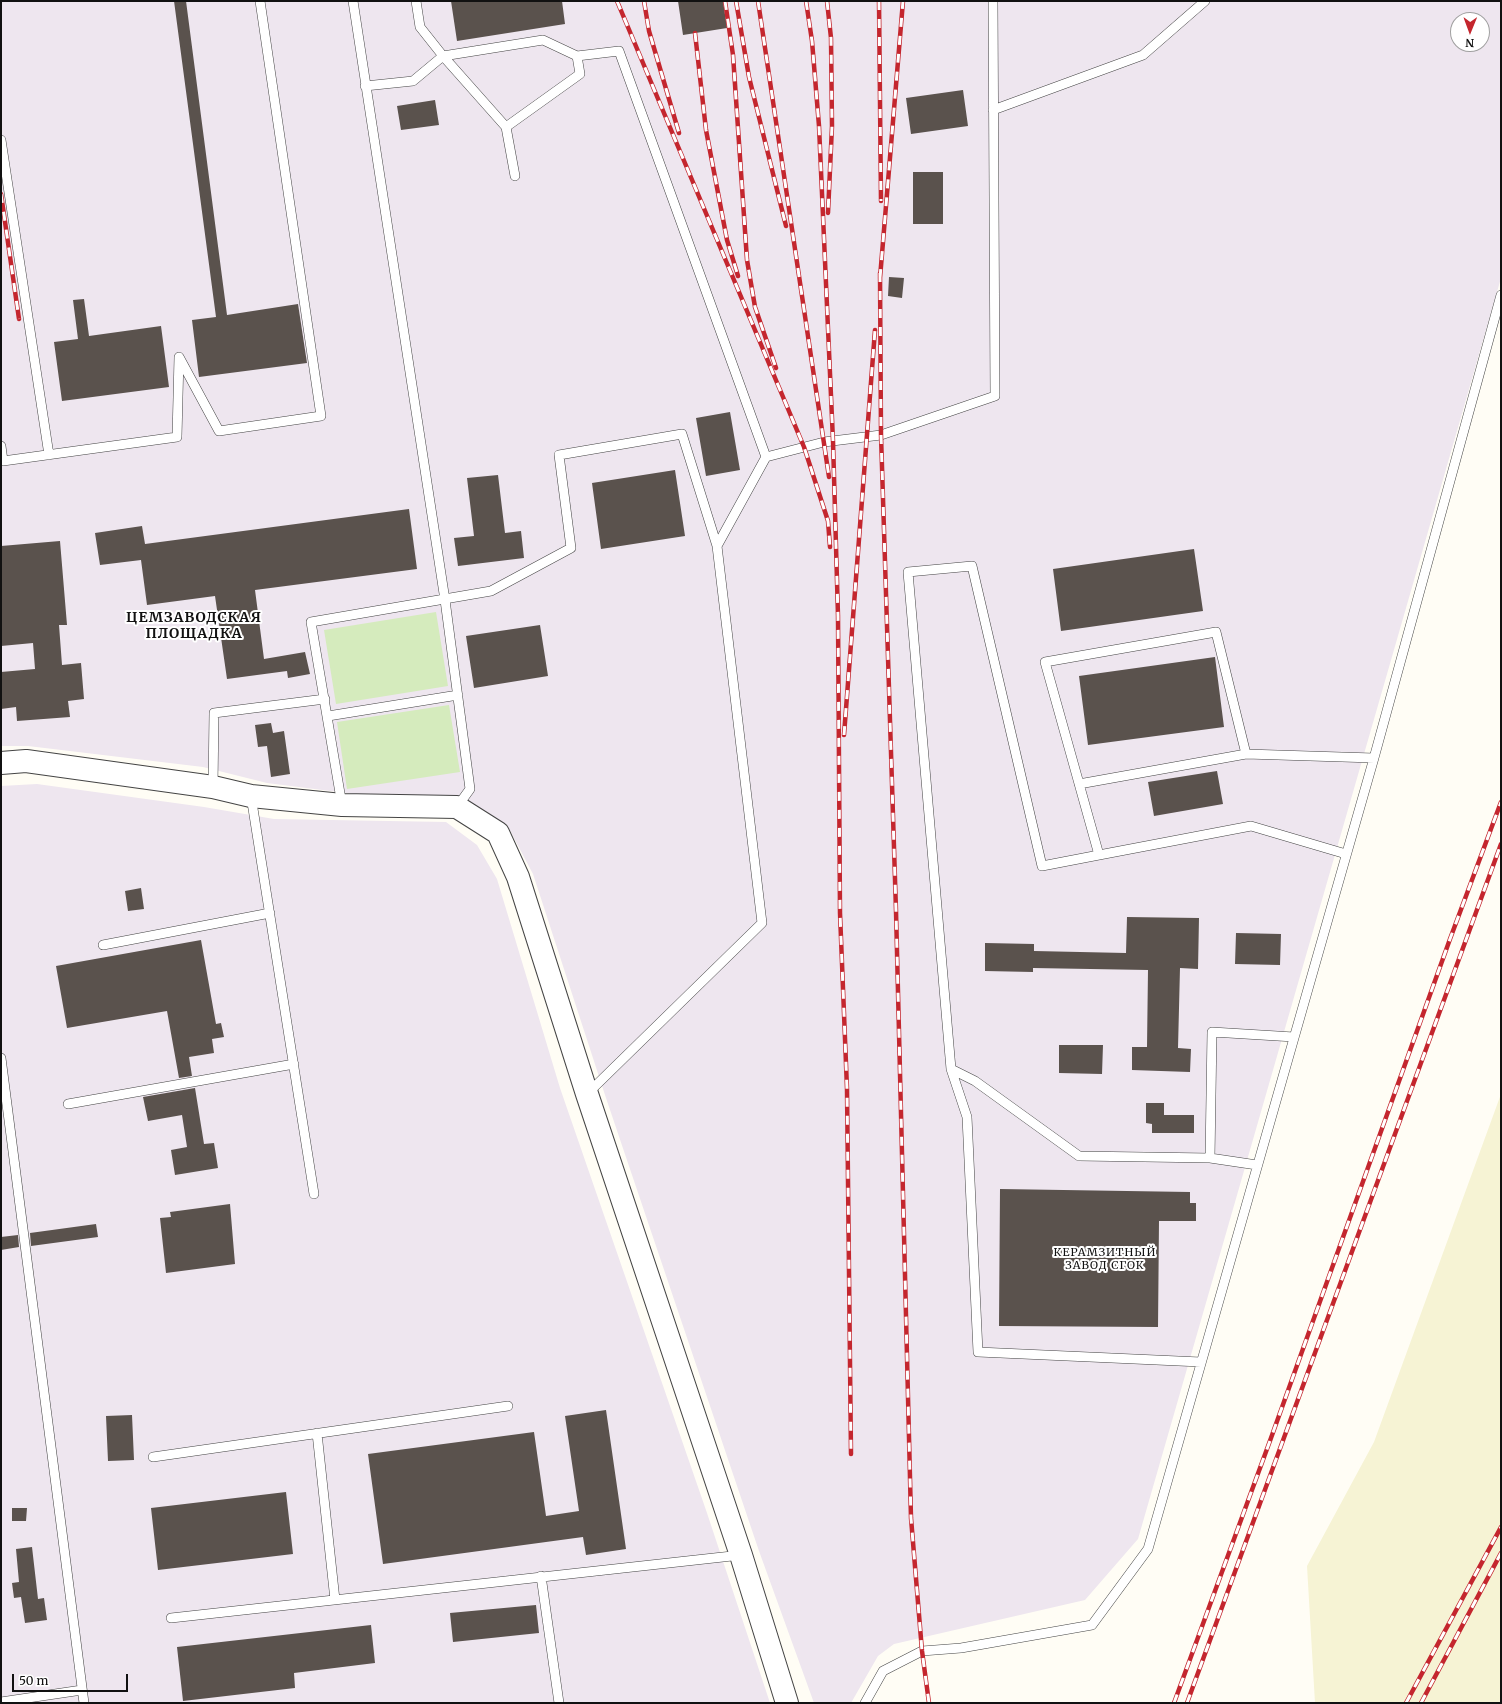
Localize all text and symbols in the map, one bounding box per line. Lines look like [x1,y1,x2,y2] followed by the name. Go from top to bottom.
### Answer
[1450,12,1490,52] north arrow
[1465,36,1474,50] text: N
[126,610,262,642] district label: ЦЕМЗАВОДСКАЯ ПЛОЩАДКА
[1054,1246,1156,1272] district label: КЕРАМЗИТНЫЙ ЗАВОД СГОК
[14,1666,130,1692] scale bar
[19,1673,48,1688] text: 50 m

